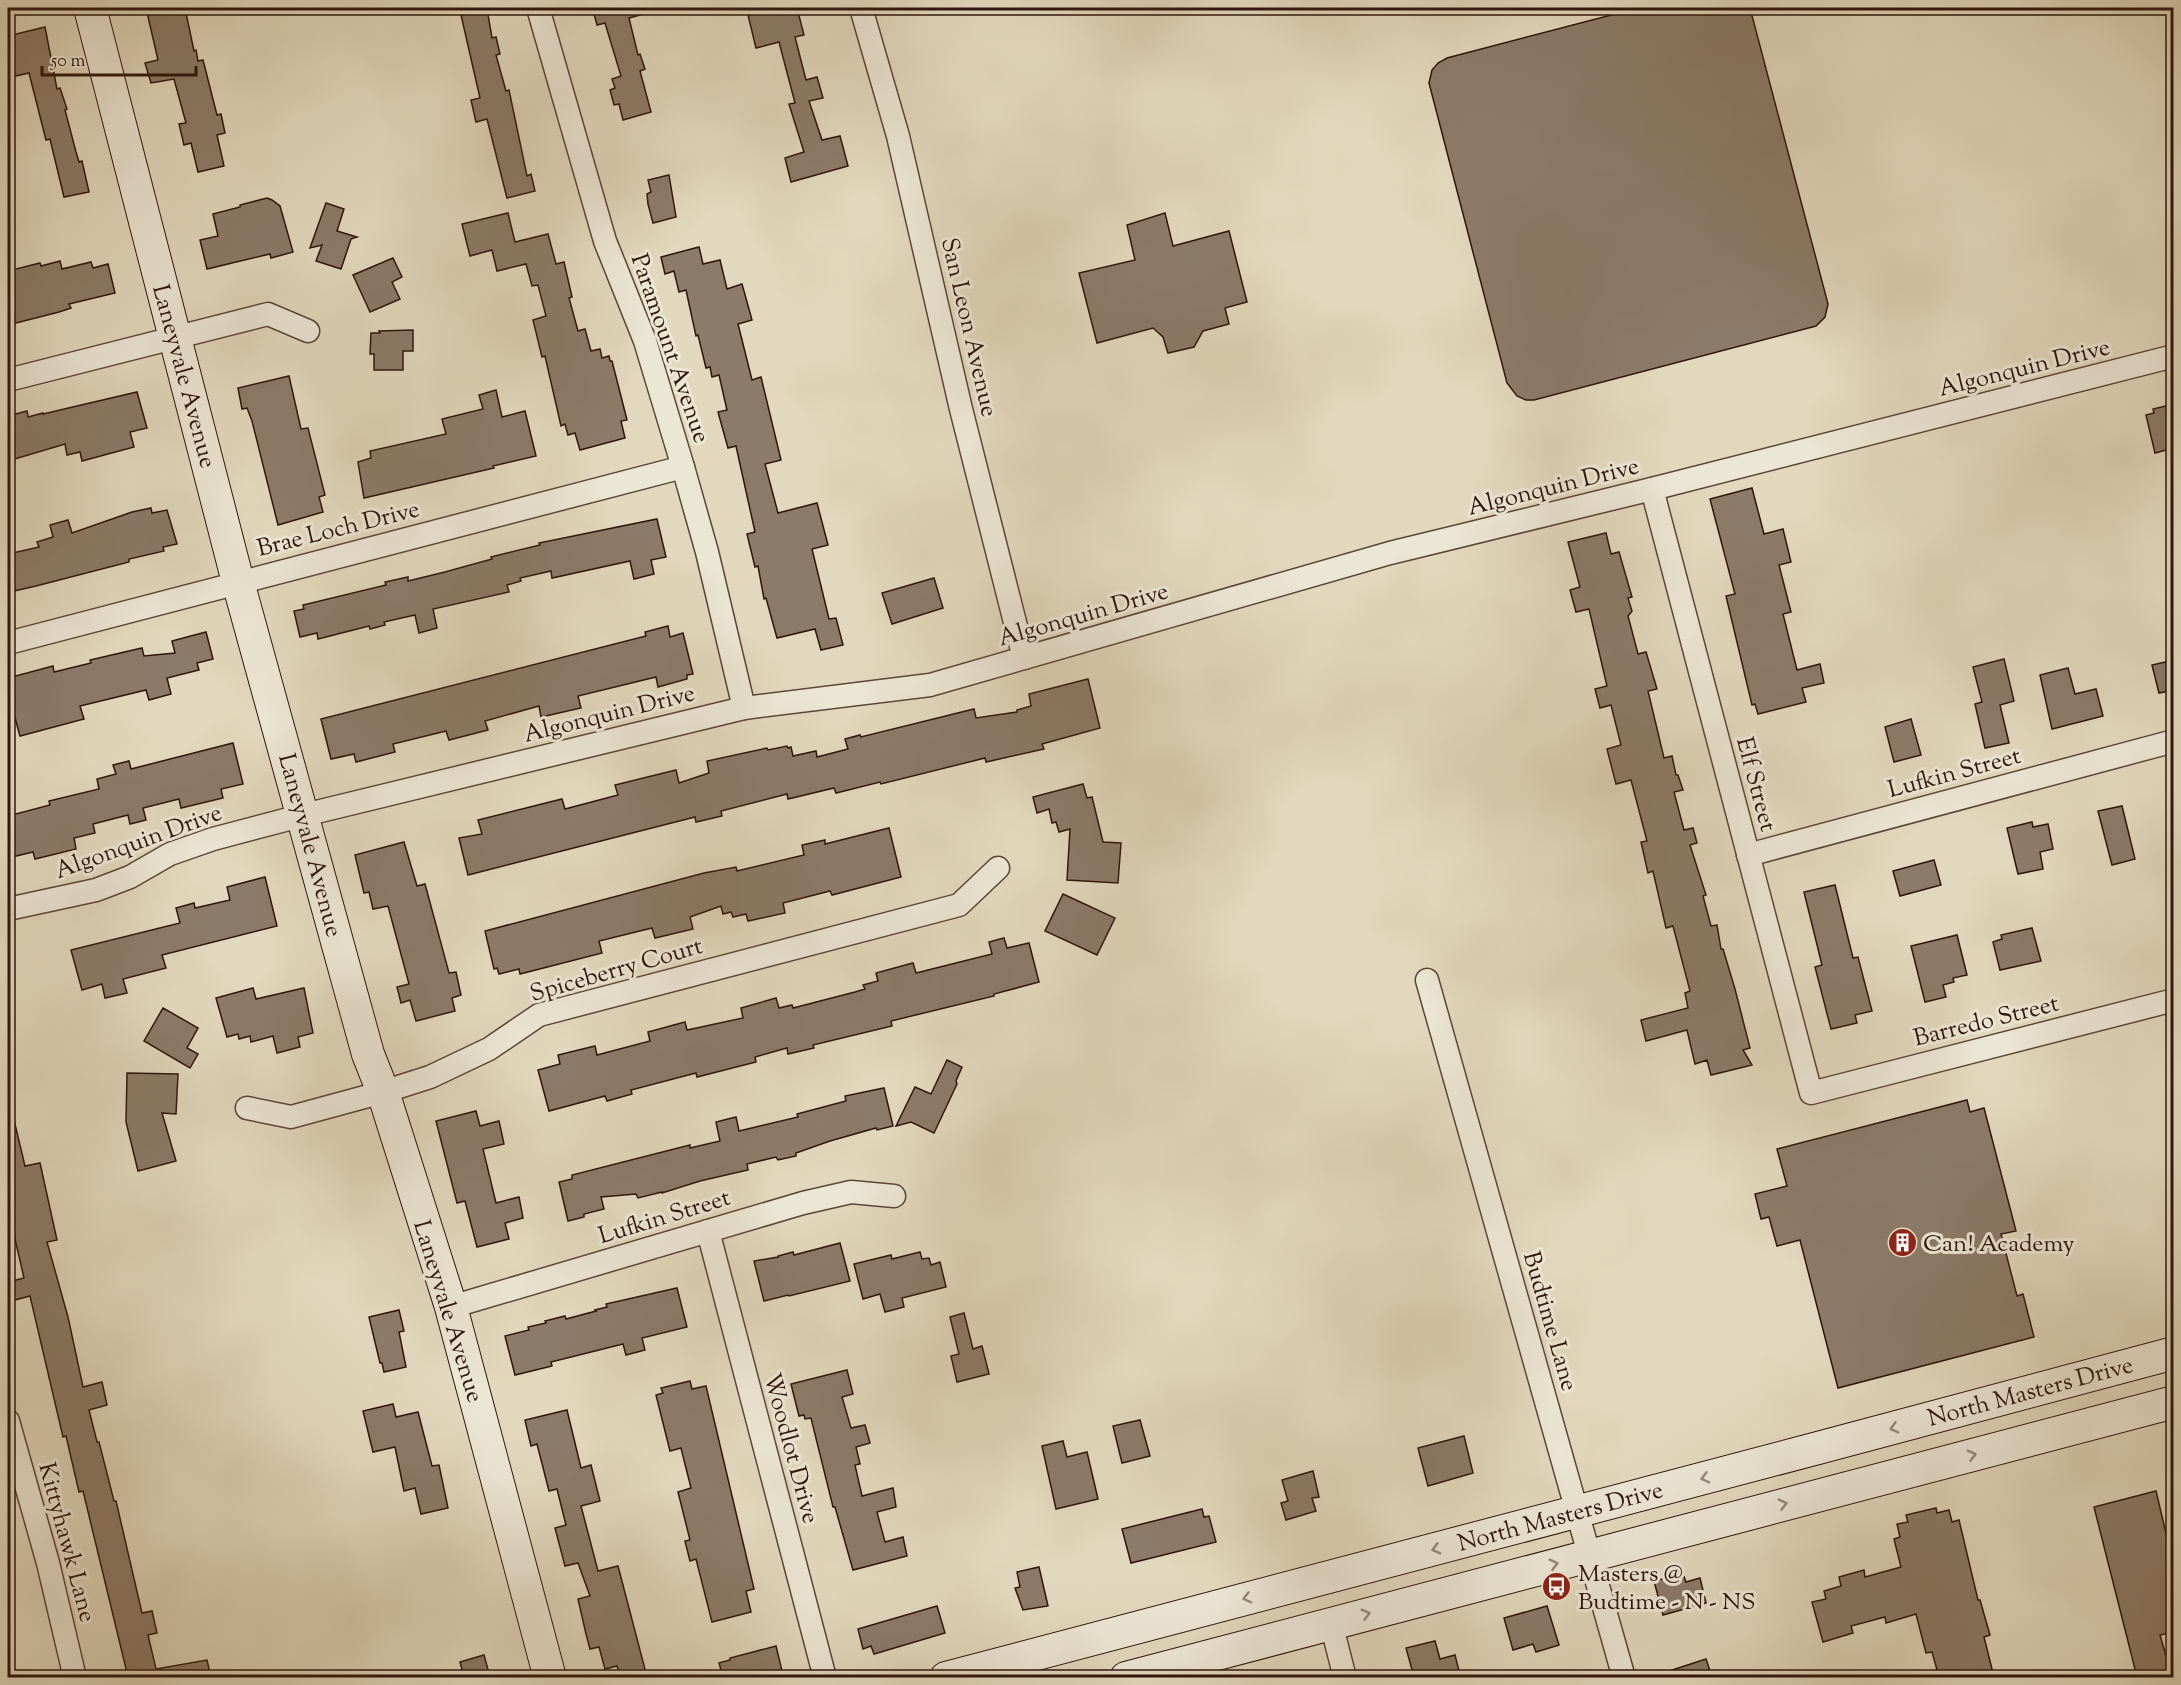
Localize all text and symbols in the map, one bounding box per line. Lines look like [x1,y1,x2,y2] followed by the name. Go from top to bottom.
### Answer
[42,39,196,77] scale bar
[50,49,86,75] text: 50 m
[931,235,1005,420] street label: San Leon Avenue
[621,250,717,448] street label: Paramount Avenue
[142,281,224,472] street label: Laneyvale Avenue
[1935,331,2114,407] street label: Algonquin Drive
[1464,450,1643,526] street label: Algonquin Drive
[254,493,423,567] street label: Brae Loch Drive
[995,575,1173,656] street label: Algonquin Drive
[520,677,699,753] street label: Algonquin Drive
[1726,733,1784,836] street label: Elf Street
[1884,740,2025,808] street label: Lufkin Street
[268,750,350,941] street label: Laneyvale Avenue
[50,797,227,889] street label: Algonquin Drive
[526,930,707,1012] street label: Spiceberry Court
[1910,987,2063,1056] street label: Barredo Street
[594,1182,735,1254] street label: Lufkin Street
[403,1216,491,1407] street label: Laneyvale Avenue
[1886,1227,1918,1259] building icon: Can! Academy
[1923,1228,2075,1262] place label: Can! Academy
[1513,1248,1585,1395] street label: Budtime Lane
[1924,1349,2137,1437] street label: North Masters Drive
[754,1369,827,1528] street label: Woodlot Drive
[1889,1421,1900,1433] one-way arrow
[1967,1449,1977,1462] one-way arrow
[28,1459,104,1626] street label: Kittyhawk Lane
[1701,1470,1711,1483] one-way arrow
[1454,1474,1667,1562] street label: North Masters Drive
[1778,1499,1788,1511] one-way arrow
[1431,1541,1441,1554] one-way arrow
[1578,1558,1755,1620] place label: Masters @ Budtime - N - NS
[1548,1559,1559,1571] one-way arrow
[1541,1571,1573,1603] bus stop icon: Masters @ Budtime - N - NS
[1242,1591,1252,1604] one-way arrow
[1360,1609,1370,1621] one-way arrow

